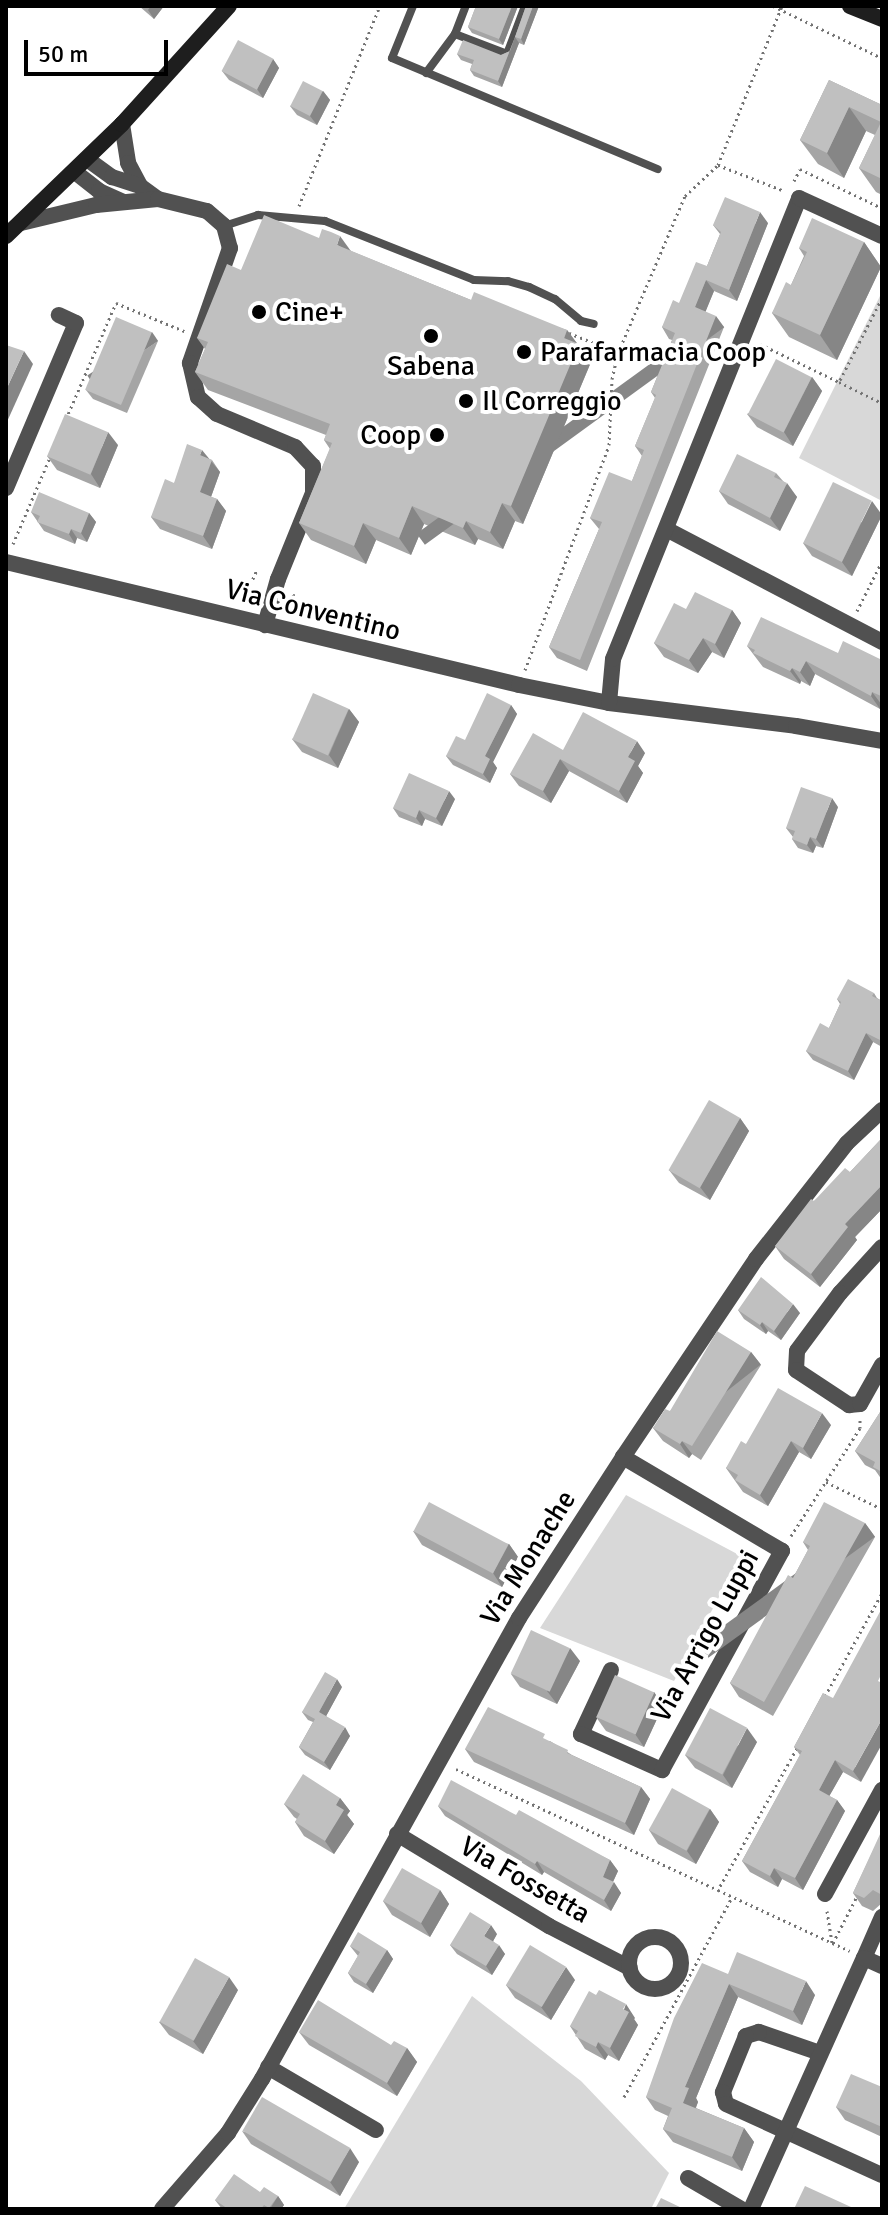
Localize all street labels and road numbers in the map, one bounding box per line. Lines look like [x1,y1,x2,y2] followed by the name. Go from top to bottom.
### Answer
[222,572,404,648] street label: Via Conventino
[473,1484,583,1632] street label: Via Monache
[644,1544,766,1728] street label: Via Arrigo Luppi
[454,1829,596,1931] street label: Via Fossetta

